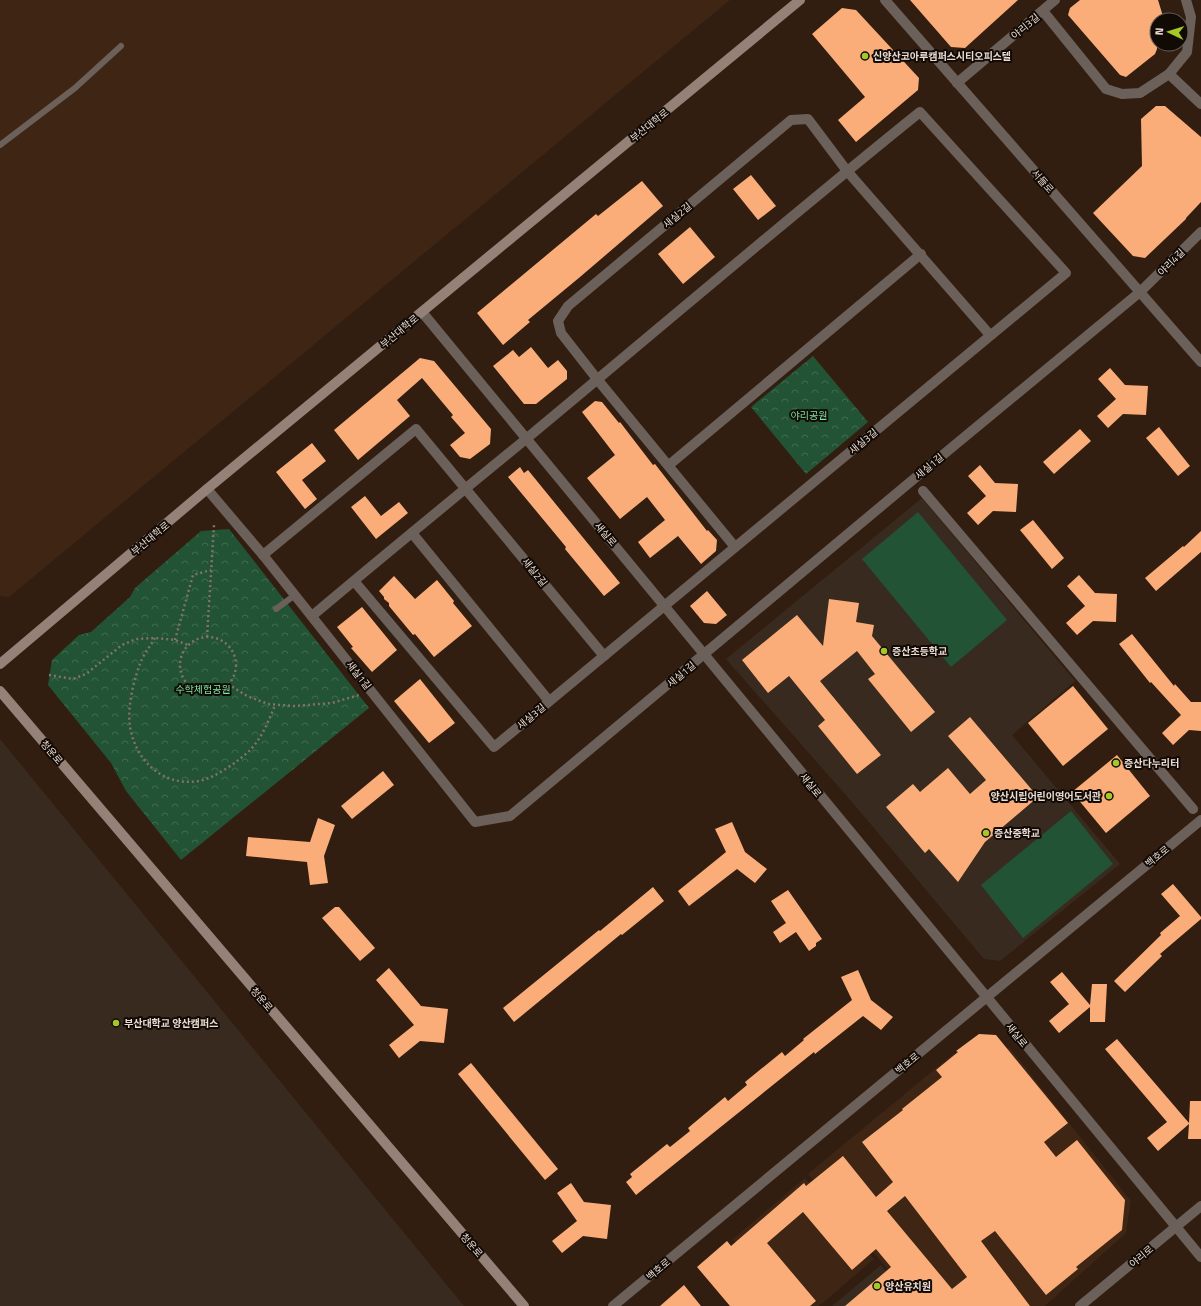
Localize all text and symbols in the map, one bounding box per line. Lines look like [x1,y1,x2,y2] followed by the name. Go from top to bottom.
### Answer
[1008,10,1043,43] street label: 야리3길
[1149,12,1189,52] north arrow
[1151,27,1167,36] text: N
[873,49,1011,64] place label: 신양산코아루캠퍼스시티오피스텔
[860,51,870,61] marker: 신양산코아루캠퍼스시티오피스텔
[627,105,672,146] street label: 부산대학로
[1028,166,1057,197] street label: 서들로
[660,199,695,232] street label: 새실2길
[1154,245,1188,279] street label: 야리4길
[377,311,422,352] street label: 부산대학로
[791,408,827,423] park label: 야리공원
[846,425,881,458] street label: 새실3길
[912,450,947,483] street label: 새실1길
[128,518,173,559] street label: 부산대학로
[591,519,620,550] street label: 새실로
[518,555,551,590] street label: 새실2길
[892,644,947,659] place label: 증산초등학교
[879,646,889,656] marker: 증산초등학교
[342,658,375,693] street label: 새실1길
[664,658,699,691] street label: 새실1길
[175,682,231,697] park label: 수학체험공원
[514,700,549,733] street label: 새실3길
[37,737,66,768] street label: 청운로
[1124,756,1179,771] place label: 증산다누리터
[1111,758,1121,768] marker: 증산다누리터
[796,770,825,801] street label: 새실로
[991,789,1101,804] place label: 양산시립어린이영어도서관
[1104,791,1114,801] marker: 양산시립어린이영어도서관
[994,826,1040,841] place label: 증산중학교
[981,828,991,838] marker: 증산중학교
[1142,842,1173,871] street label: 백호로
[247,984,276,1015] street label: 청운로
[124,1016,218,1031] place label: 부산대학교 양산캠퍼스
[111,1018,121,1028] marker: 부산대학교 양산캠퍼스
[1002,1020,1031,1051] street label: 새실로
[892,1049,923,1078] street label: 백호로
[457,1230,486,1261] street label: 청운로
[1126,1242,1157,1271] street label: 야리로
[643,1255,674,1284] street label: 백호로
[885,1279,931,1294] place label: 양산유치원
[872,1281,882,1291] marker: 양산유치원

